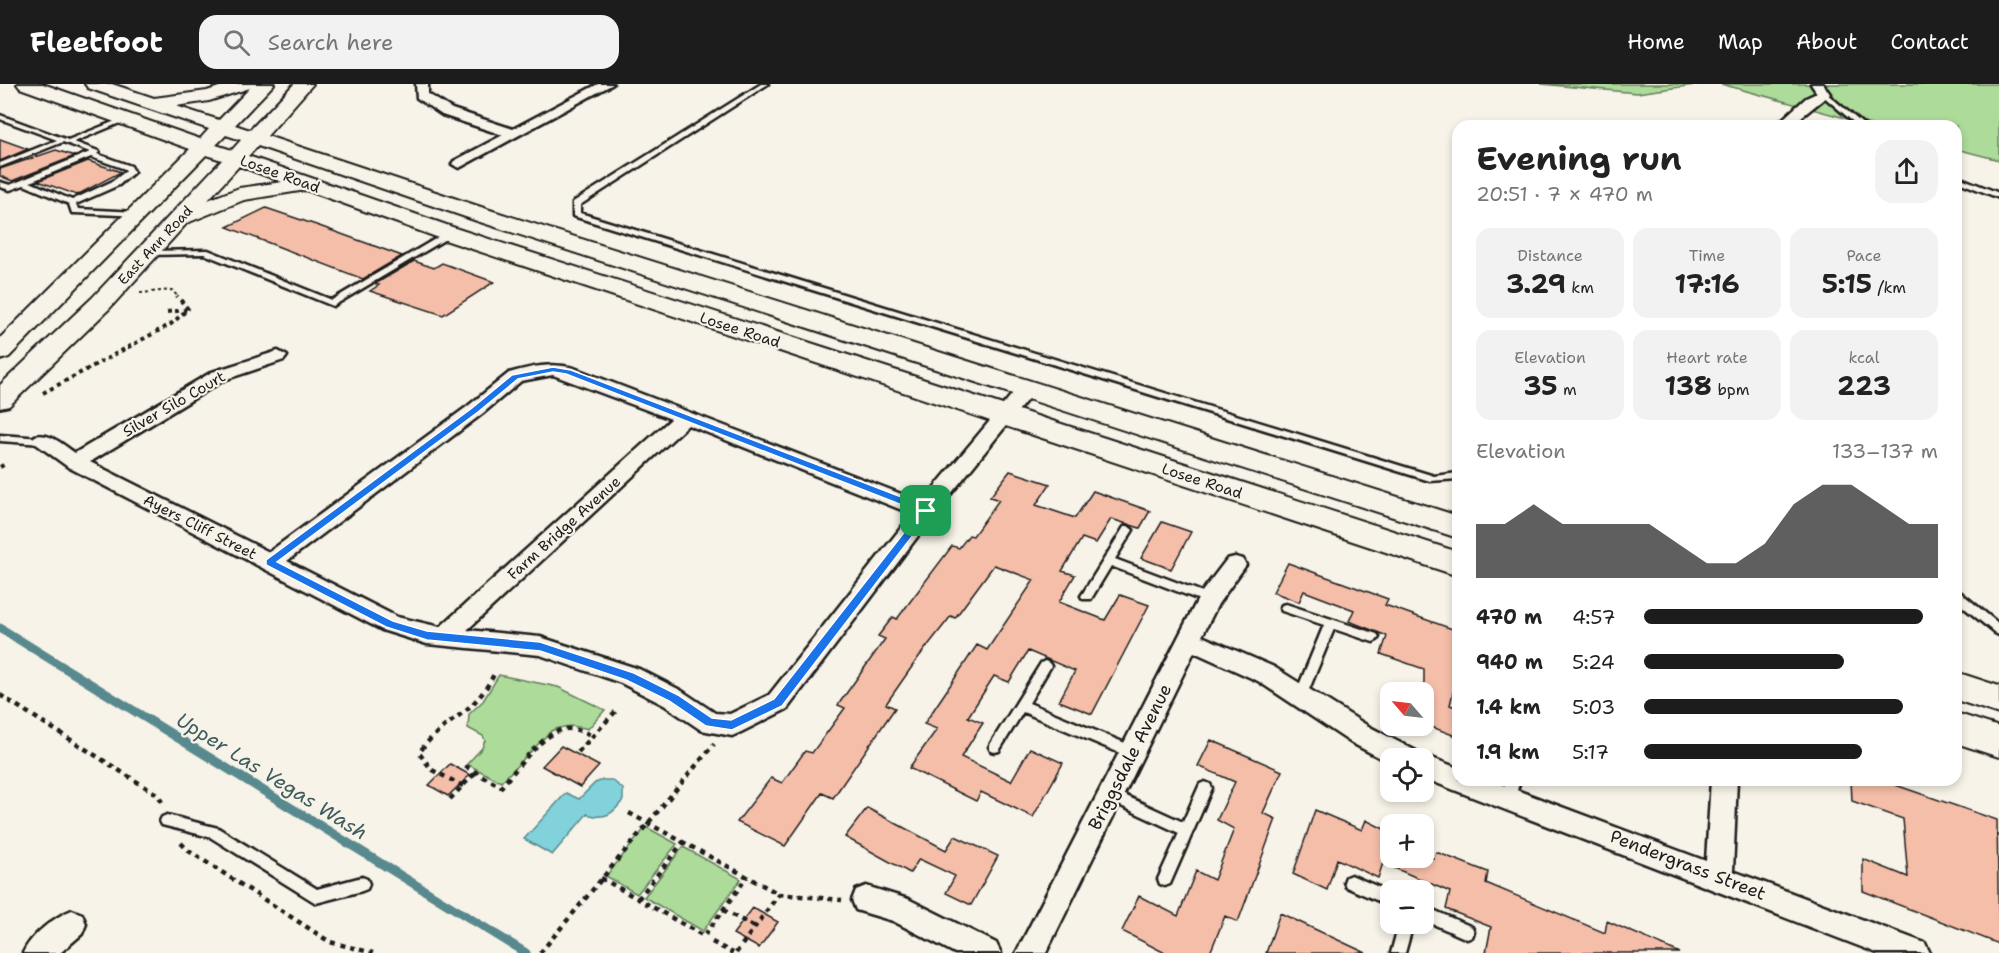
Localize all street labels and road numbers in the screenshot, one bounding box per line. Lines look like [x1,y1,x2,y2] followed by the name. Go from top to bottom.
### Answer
[237,150,323,198] street label: Losee Road
[114,202,196,288] street label: East Ann Road
[697,308,783,353] street label: Losee Road
[119,366,229,442] street label: Silver Silo Court
[1159,459,1245,504] street label: Losee Road
[503,472,625,584] street label: Farm Bridge Avenue
[140,490,260,564] street label: Ayers Cliff Street
[1083,680,1177,834] street label: Briggsdale Avenue
[1607,824,1770,906] street label: Pendergrass Street

